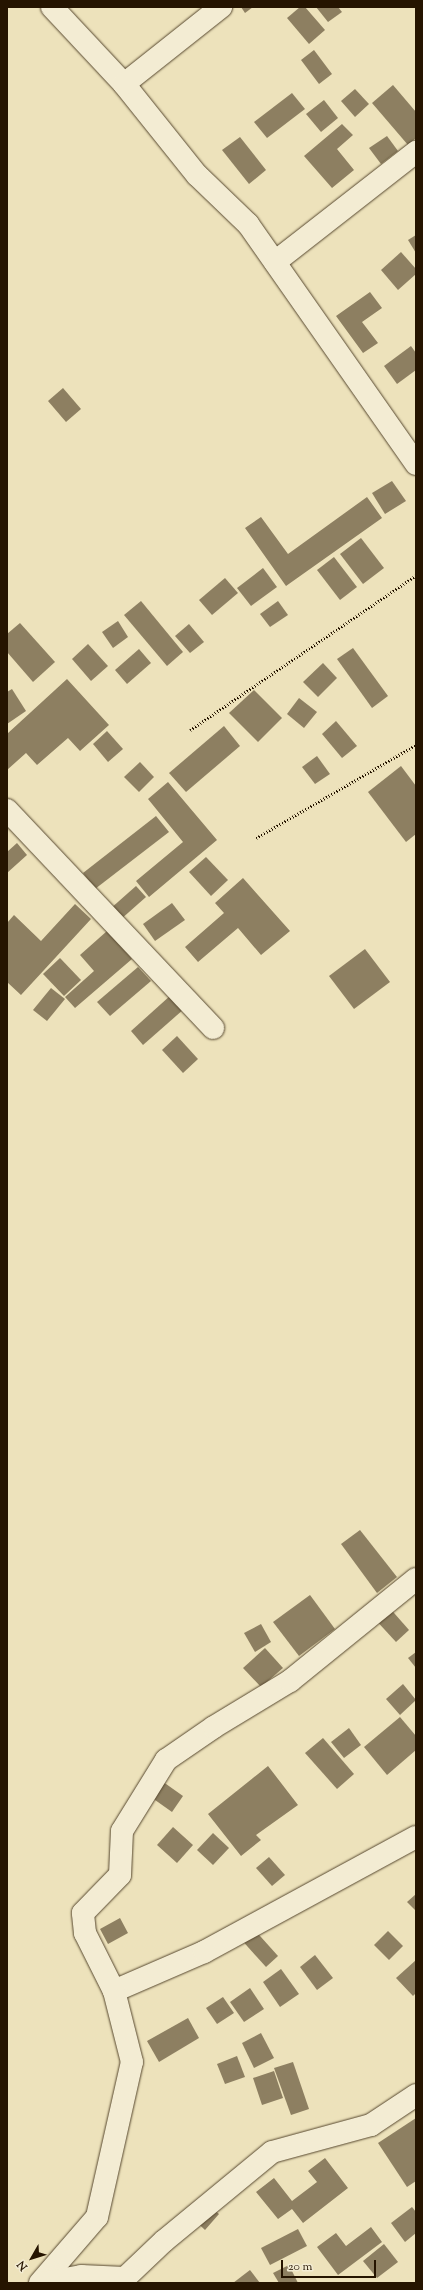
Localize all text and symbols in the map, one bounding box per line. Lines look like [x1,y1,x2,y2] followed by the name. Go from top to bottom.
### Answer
[12,2238,52,2278] north arrow
[283,2252,378,2278] scale bar
[14,2257,32,2274] text: N
[288,2258,312,2276] text: 20 m

